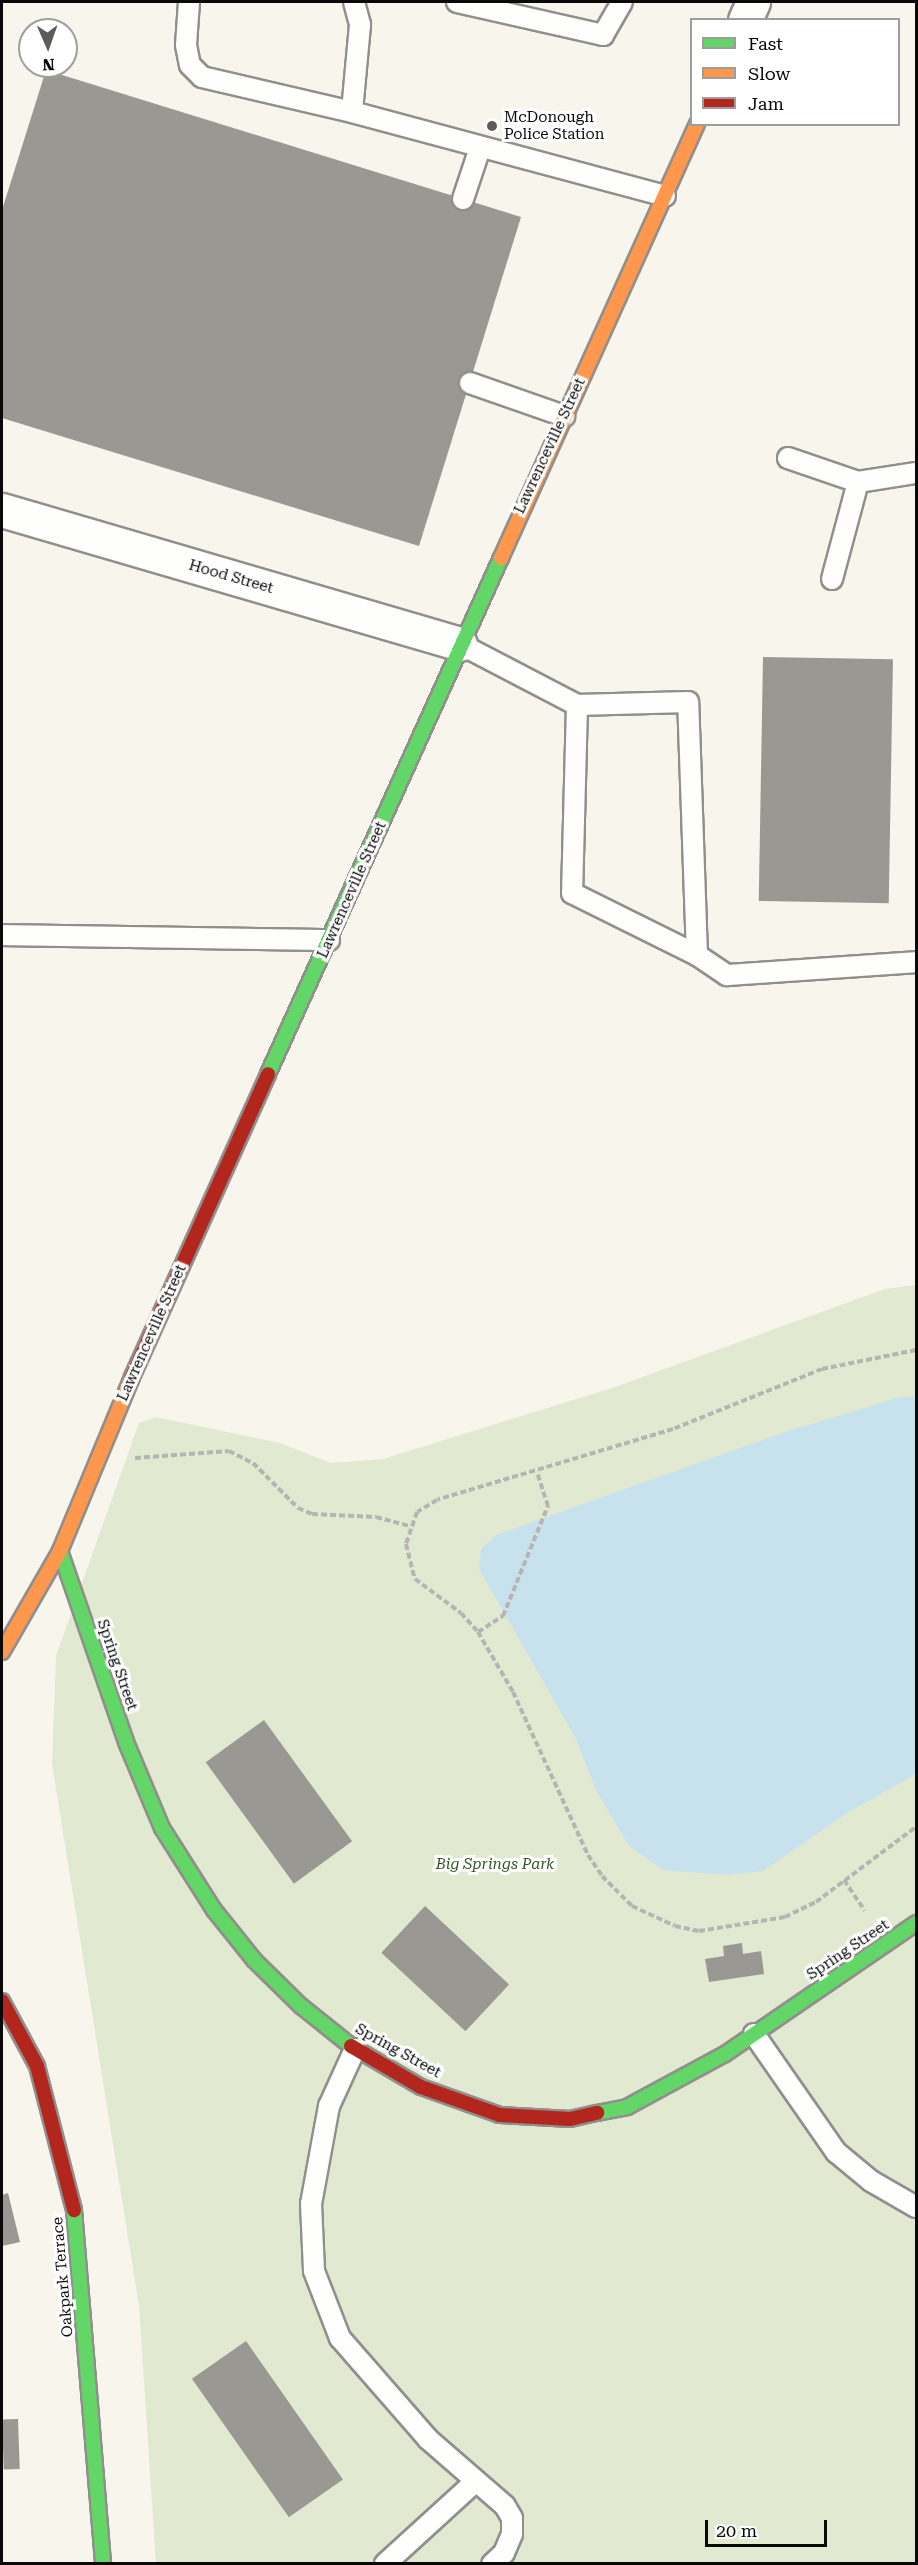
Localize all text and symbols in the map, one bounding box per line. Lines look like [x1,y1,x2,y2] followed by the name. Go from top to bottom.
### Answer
[18,18,78,78] north arrow
[690,18,900,126] legend
[748,33,783,54] text: Fast
[42,55,55,74] text: N
[748,63,790,84] text: Slow
[748,93,784,114] text: Jam
[504,108,604,143] place label: McDonough Police Station
[485,119,499,133] marker: McDonough Police Station
[511,375,589,517] street label: Lawrenceville Street
[187,556,275,598] street label: Hood Street
[314,819,390,961] street label: Lawrenceville Street
[114,1262,190,1404] street label: Lawrenceville Street
[93,1617,141,1713] street label: Spring Street
[436,1856,554,1874] park label: Big Springs Park
[804,1916,892,1984] street label: Spring Street
[352,2020,444,2082] street label: Spring Street
[49,2216,77,2338] street label: Oakpark Terrace
[708,2508,830,2546] scale bar
[716,2520,757,2541] text: 20 m

